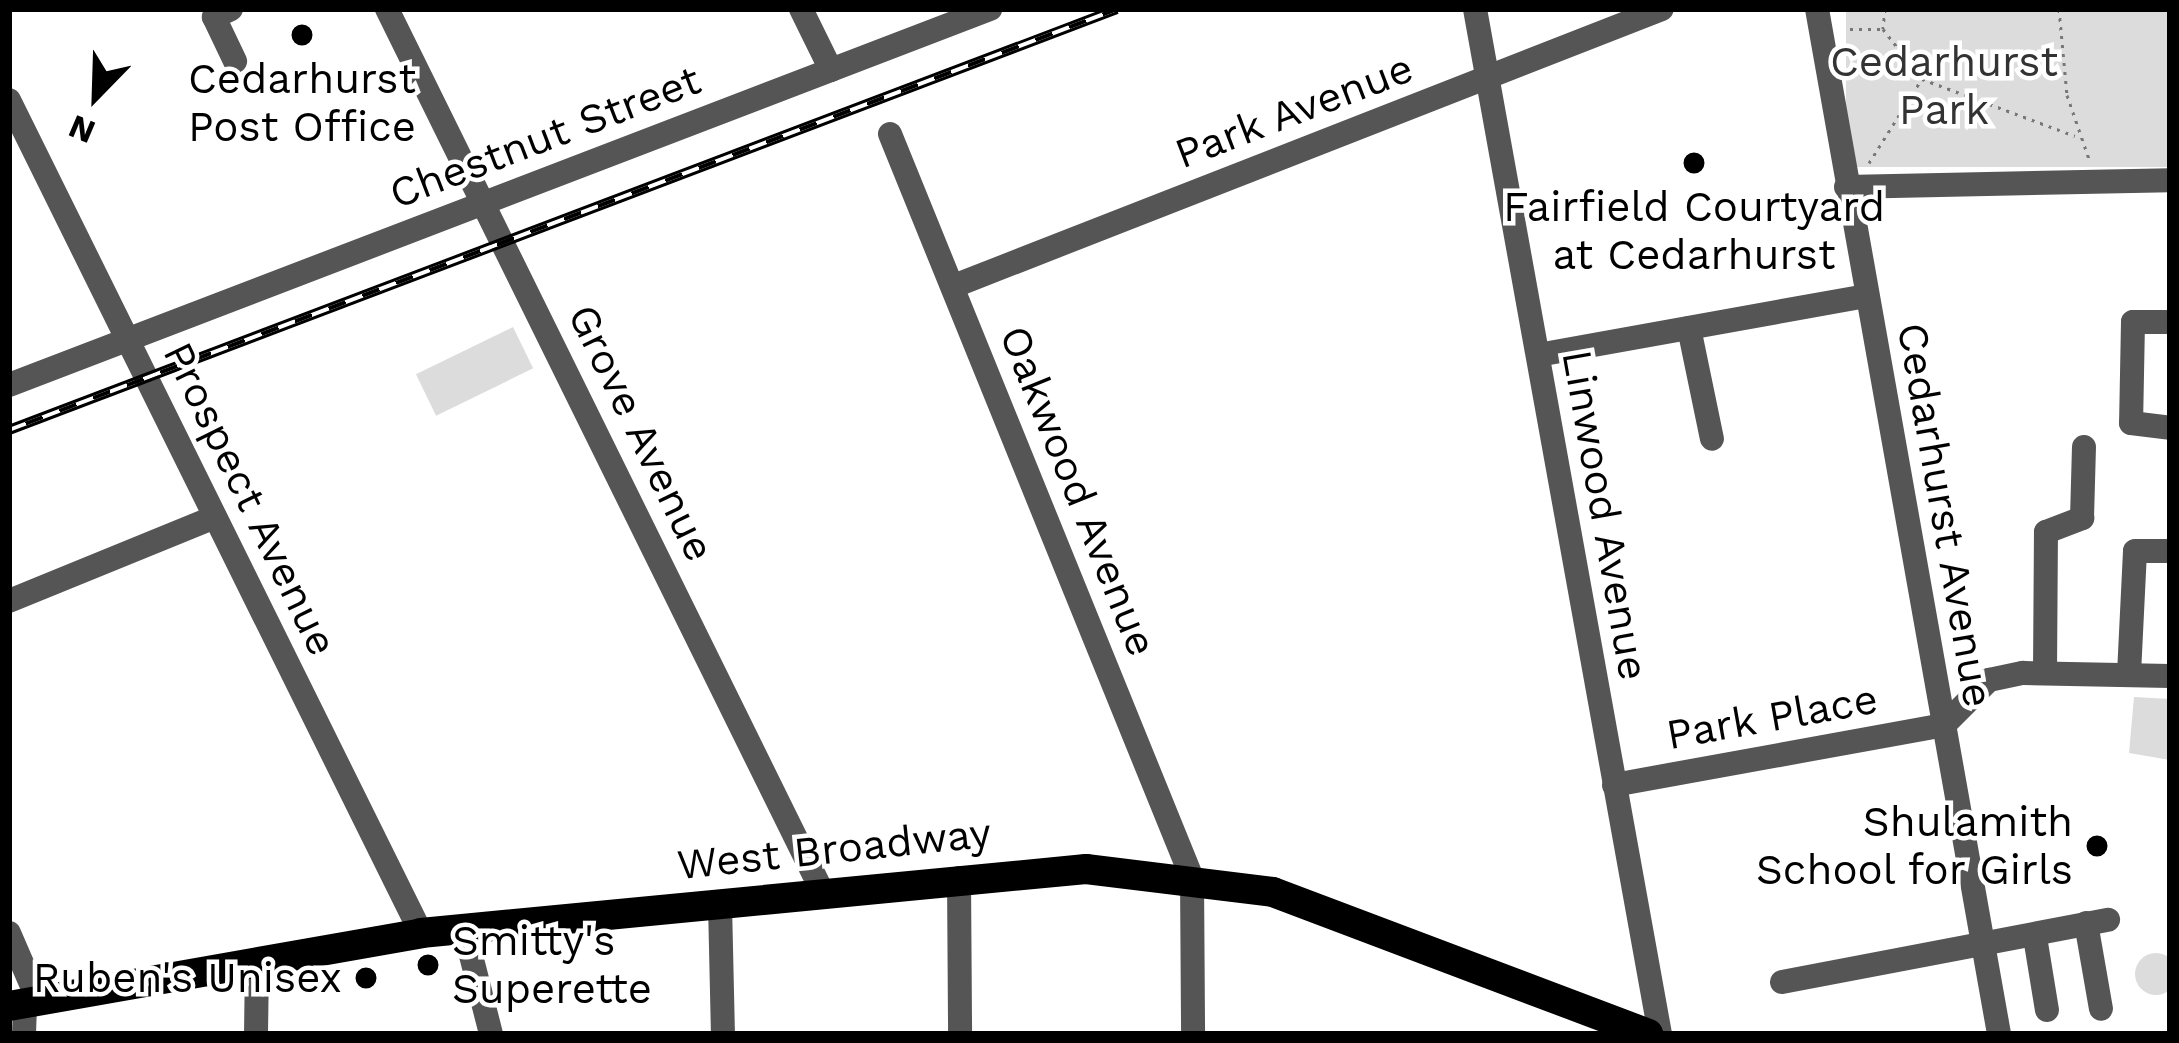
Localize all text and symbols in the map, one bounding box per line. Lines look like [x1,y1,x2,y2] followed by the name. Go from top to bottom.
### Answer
[289,22,315,48] marker: Cedarhurst Post Office
[36,36,156,156] north arrow
[1830,37,2058,136] park label: Cedarhurst Park
[1167,42,1421,180] street label: Park Avenue
[188,54,416,152] place label: Cedarhurst Post Office
[382,55,708,219] street label: Chestnut Street
[63,107,101,152] text: N
[1681,150,1707,176] marker: Fairfield Courtyard at Cedarhurst
[1503,182,1885,280] place label: Fairfield Courtyard at Cedarhurst
[557,296,725,570] street label: Grove Avenue
[989,318,1167,664] street label: Oakwood Avenue
[1886,318,2004,712] street label: Cedarhurst Avenue
[152,333,348,665] street label: Prospect Avenue
[1551,345,1659,685] street label: Linwood Avenue
[1662,674,1882,760] street label: Park Place
[1753,797,2073,896] place label: Shulamith School for Girls
[675,807,993,891] street label: West Broadway
[2084,833,2110,859] marker: Shulamith School for Girls
[452,916,652,1014] place label: Smitty's Superette
[415,952,441,978] marker: Smitty's Superette
[33,953,342,1003] place label: Ruben's Unisex
[353,965,379,991] marker: Ruben's Unisex

